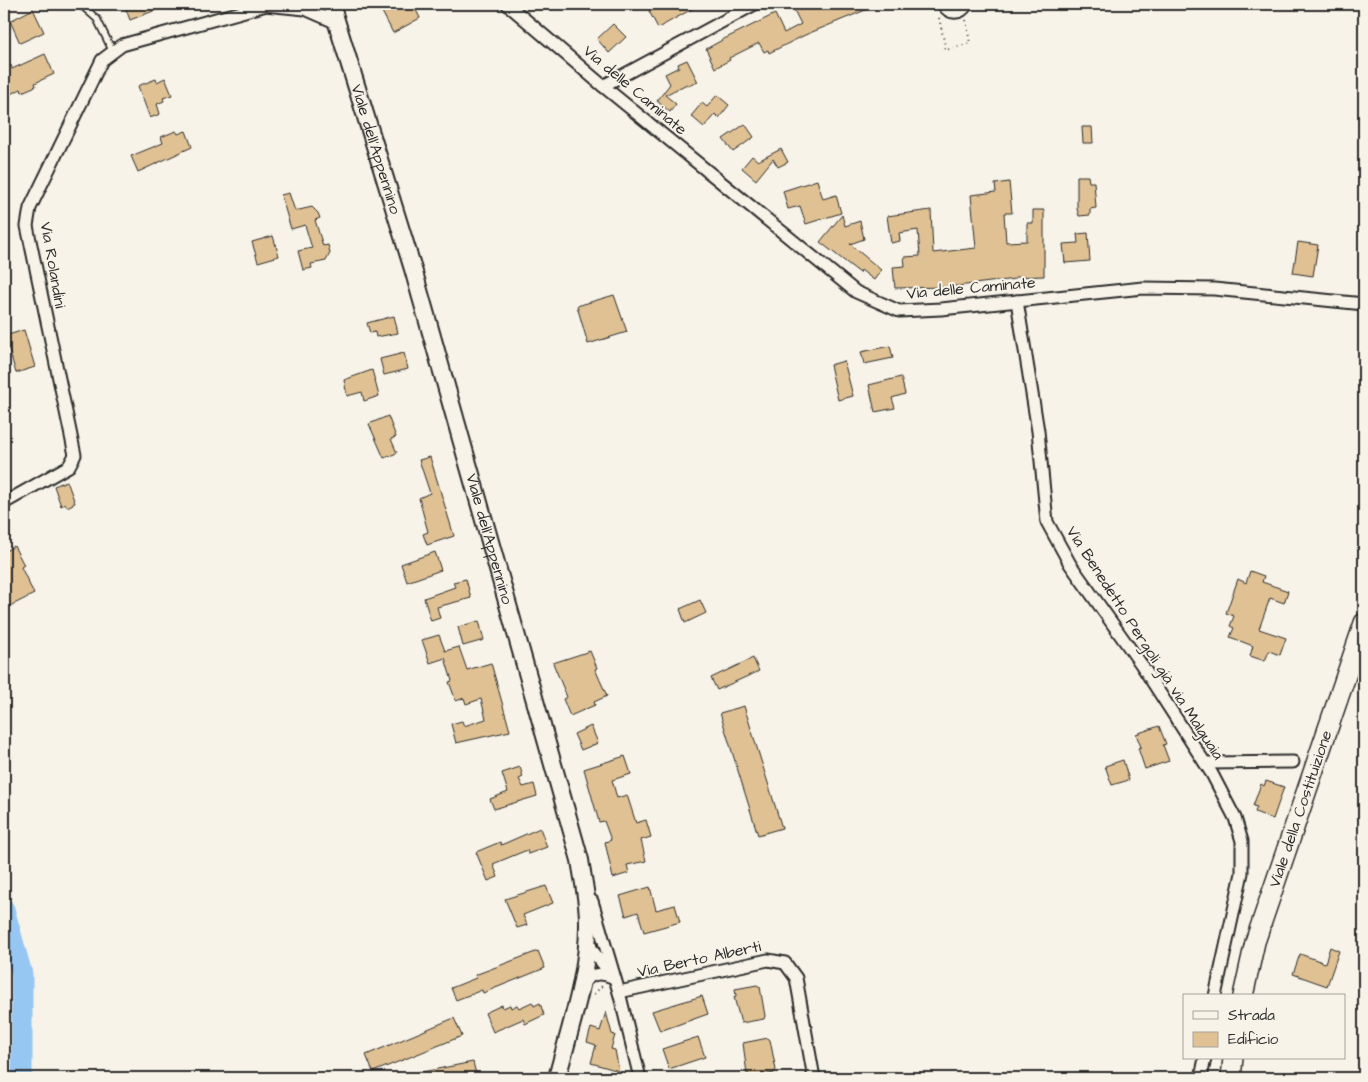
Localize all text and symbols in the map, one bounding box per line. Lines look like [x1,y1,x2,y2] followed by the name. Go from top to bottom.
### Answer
[578,40,692,140] street label: Via delle Caminate
[346,82,406,217] street label: Viale dell'Appennino
[35,220,71,310] street label: Via Rolandini
[906,271,1037,305] street label: Via delle Caminate
[460,471,518,607] street label: Viale dell'Appennino
[1060,522,1229,765] street label: Via Benedetto Pergoli già via Malguaia
[1263,727,1338,890] street label: Viale della Costituizione
[635,935,763,983] street label: Via Berto Alberti
[1183,994,1346,1060] legend
[1228,1005,1275,1026] text: Strada
[1228,1029,1279,1050] text: Edificio

